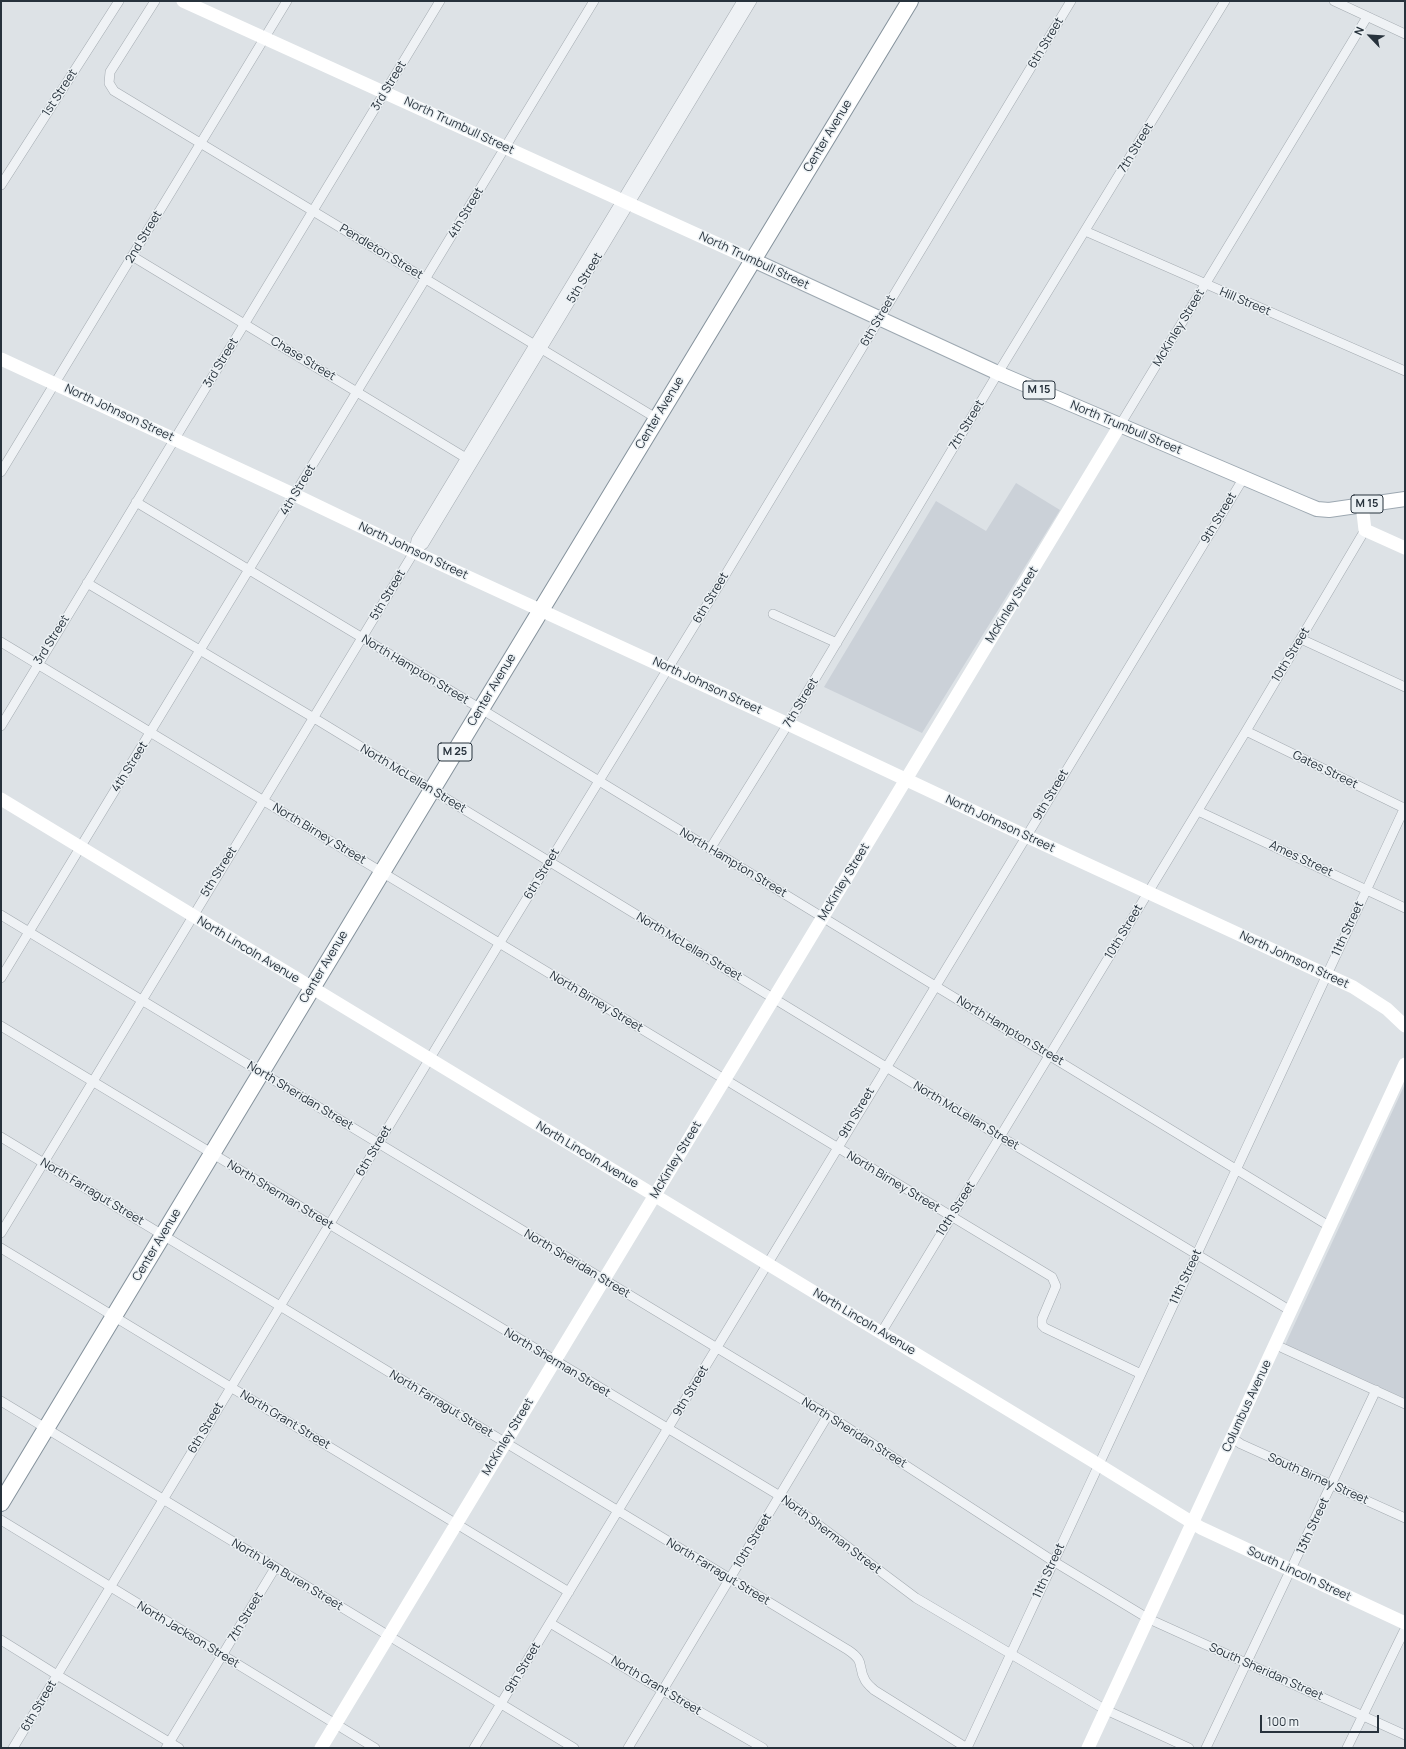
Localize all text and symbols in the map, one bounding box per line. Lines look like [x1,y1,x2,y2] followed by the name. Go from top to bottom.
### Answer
[1025,15,1067,71] street label: 6th Street
[1350,16,1390,56] north arrow
[1350,24,1367,37] text: N
[369,58,409,114] street label: 3rd Street
[39,67,81,119] street label: 1st Street
[402,94,516,158] street label: North Trumbull Street
[801,97,855,175] street label: Center Avenue
[1116,120,1156,176] street label: 7th Street
[445,185,487,241] street label: 4th Street
[123,208,165,266] street label: 2nd Street
[337,221,425,283] street label: Pendleton Street
[697,229,811,293] street label: North Trumbull Street
[564,250,606,306] street label: 5th Street
[1217,285,1273,319] street label: Hill Street
[1150,287,1208,369] street label: McKinley Street
[858,293,898,349] street label: 6th Street
[268,334,338,384] street label: Chase Street
[201,335,241,391] street label: 3rd Street
[633,374,687,452] street label: Center Avenue
[62,381,176,445] street label: North Johnson Street
[1023,381,1055,399] road number: M 15
[947,397,987,453] street label: 7th Street
[1068,398,1184,458] street label: North Trumbull Street
[277,462,319,518] street label: 4th Street
[1198,490,1240,546] street label: 9th Street
[1351,495,1383,513] road number: M 15
[356,519,470,583] street label: North Johnson Street
[983,564,1041,646] street label: McKinley Street
[367,567,409,623] street label: 5th Street
[690,570,732,626] street label: 6th Street
[31,613,73,667] street label: 3rd Street
[1269,625,1313,685] street label: 10th Street
[359,632,471,708] street label: North Hampton Street
[465,651,519,729] street label: Center Avenue
[650,654,764,718] street label: North Johnson Street
[781,675,821,731] street label: 7th Street
[109,739,151,795] street label: 4th Street
[357,742,469,816] street label: North McLellan Street
[438,743,472,761] road number: M 25
[1290,748,1360,792] street label: Gates Street
[1030,767,1072,823] street label: 9th Street
[943,792,1057,856] street label: North Johnson Street
[270,800,368,868] street label: North Birney Street
[677,825,789,901] street label: North Hampton Street
[1267,838,1335,880] street label: Ames Street
[815,841,873,923] street label: McKinley Street
[198,844,240,900] street label: 5th Street
[521,846,563,902] street label: 6th Street
[1329,899,1367,959] street label: 11th Street
[1102,902,1146,962] street label: 10th Street
[633,910,745,984] street label: North McLellan Street
[194,914,302,986] street label: North Lincoln Avenue
[297,928,351,1006] street label: Center Avenue
[1237,928,1351,992] street label: North Johnson Street
[547,968,645,1036] street label: North Birney Street
[954,993,1066,1069] street label: North Hampton Street
[244,1059,356,1133] street label: North Sheridan Street
[910,1079,1022,1153] street label: North McLellan Street
[836,1085,878,1141] street label: 9th Street
[533,1119,641,1191] street label: North Lincoln Avenue
[647,1119,705,1201] street label: McKinley Street
[353,1123,395,1179] street label: 6th Street
[844,1148,942,1216] street label: North Birney Street
[38,1155,146,1229] street label: North Farragut Street
[224,1158,336,1232] street label: North Sherman Street
[934,1179,978,1239] street label: 10th Street
[130,1206,184,1284] street label: Center Avenue
[521,1227,633,1301] street label: North Sheridan Street
[1167,1247,1205,1307] street label: 11th Street
[810,1286,918,1358] street label: North Lincoln Avenue
[501,1326,613,1400] street label: North Sherman Street
[1219,1358,1275,1454] street label: Columbus Avenue
[670,1363,712,1419] street label: 9th Street
[387,1367,495,1441] street label: North Farragut Street
[237,1387,333,1453] street label: North Grant Street
[799,1395,909,1471] street label: North Sheridan Street
[479,1396,537,1478] street label: McKinley Street
[185,1400,227,1456] street label: 6th Street
[1266,1450,1370,1508] street label: South Birney Street
[778,1493,884,1577] street label: North Sherman Street
[1294,1495,1332,1557] street label: 13th Street
[731,1511,775,1571] street label: 10th Street
[664,1535,772,1609] street label: North Farragut Street
[229,1536,345,1614] street label: North Van Buren Street
[1030,1541,1068,1601] street label: 11th Street
[1245,1544,1353,1604] street label: South Lincoln Street
[226,1589,266,1645] street label: 7th Street
[134,1599,242,1671] street label: North Jackson Street
[502,1640,544,1696] street label: 9th Street
[1207,1640,1325,1704] street label: South Sheridan Street
[608,1653,704,1719] street label: North Grant Street
[18,1678,60,1734] street label: 6th Street
[1262,1707,1381,1733] scale bar
[1267,1713,1299,1730] text: 100 m

